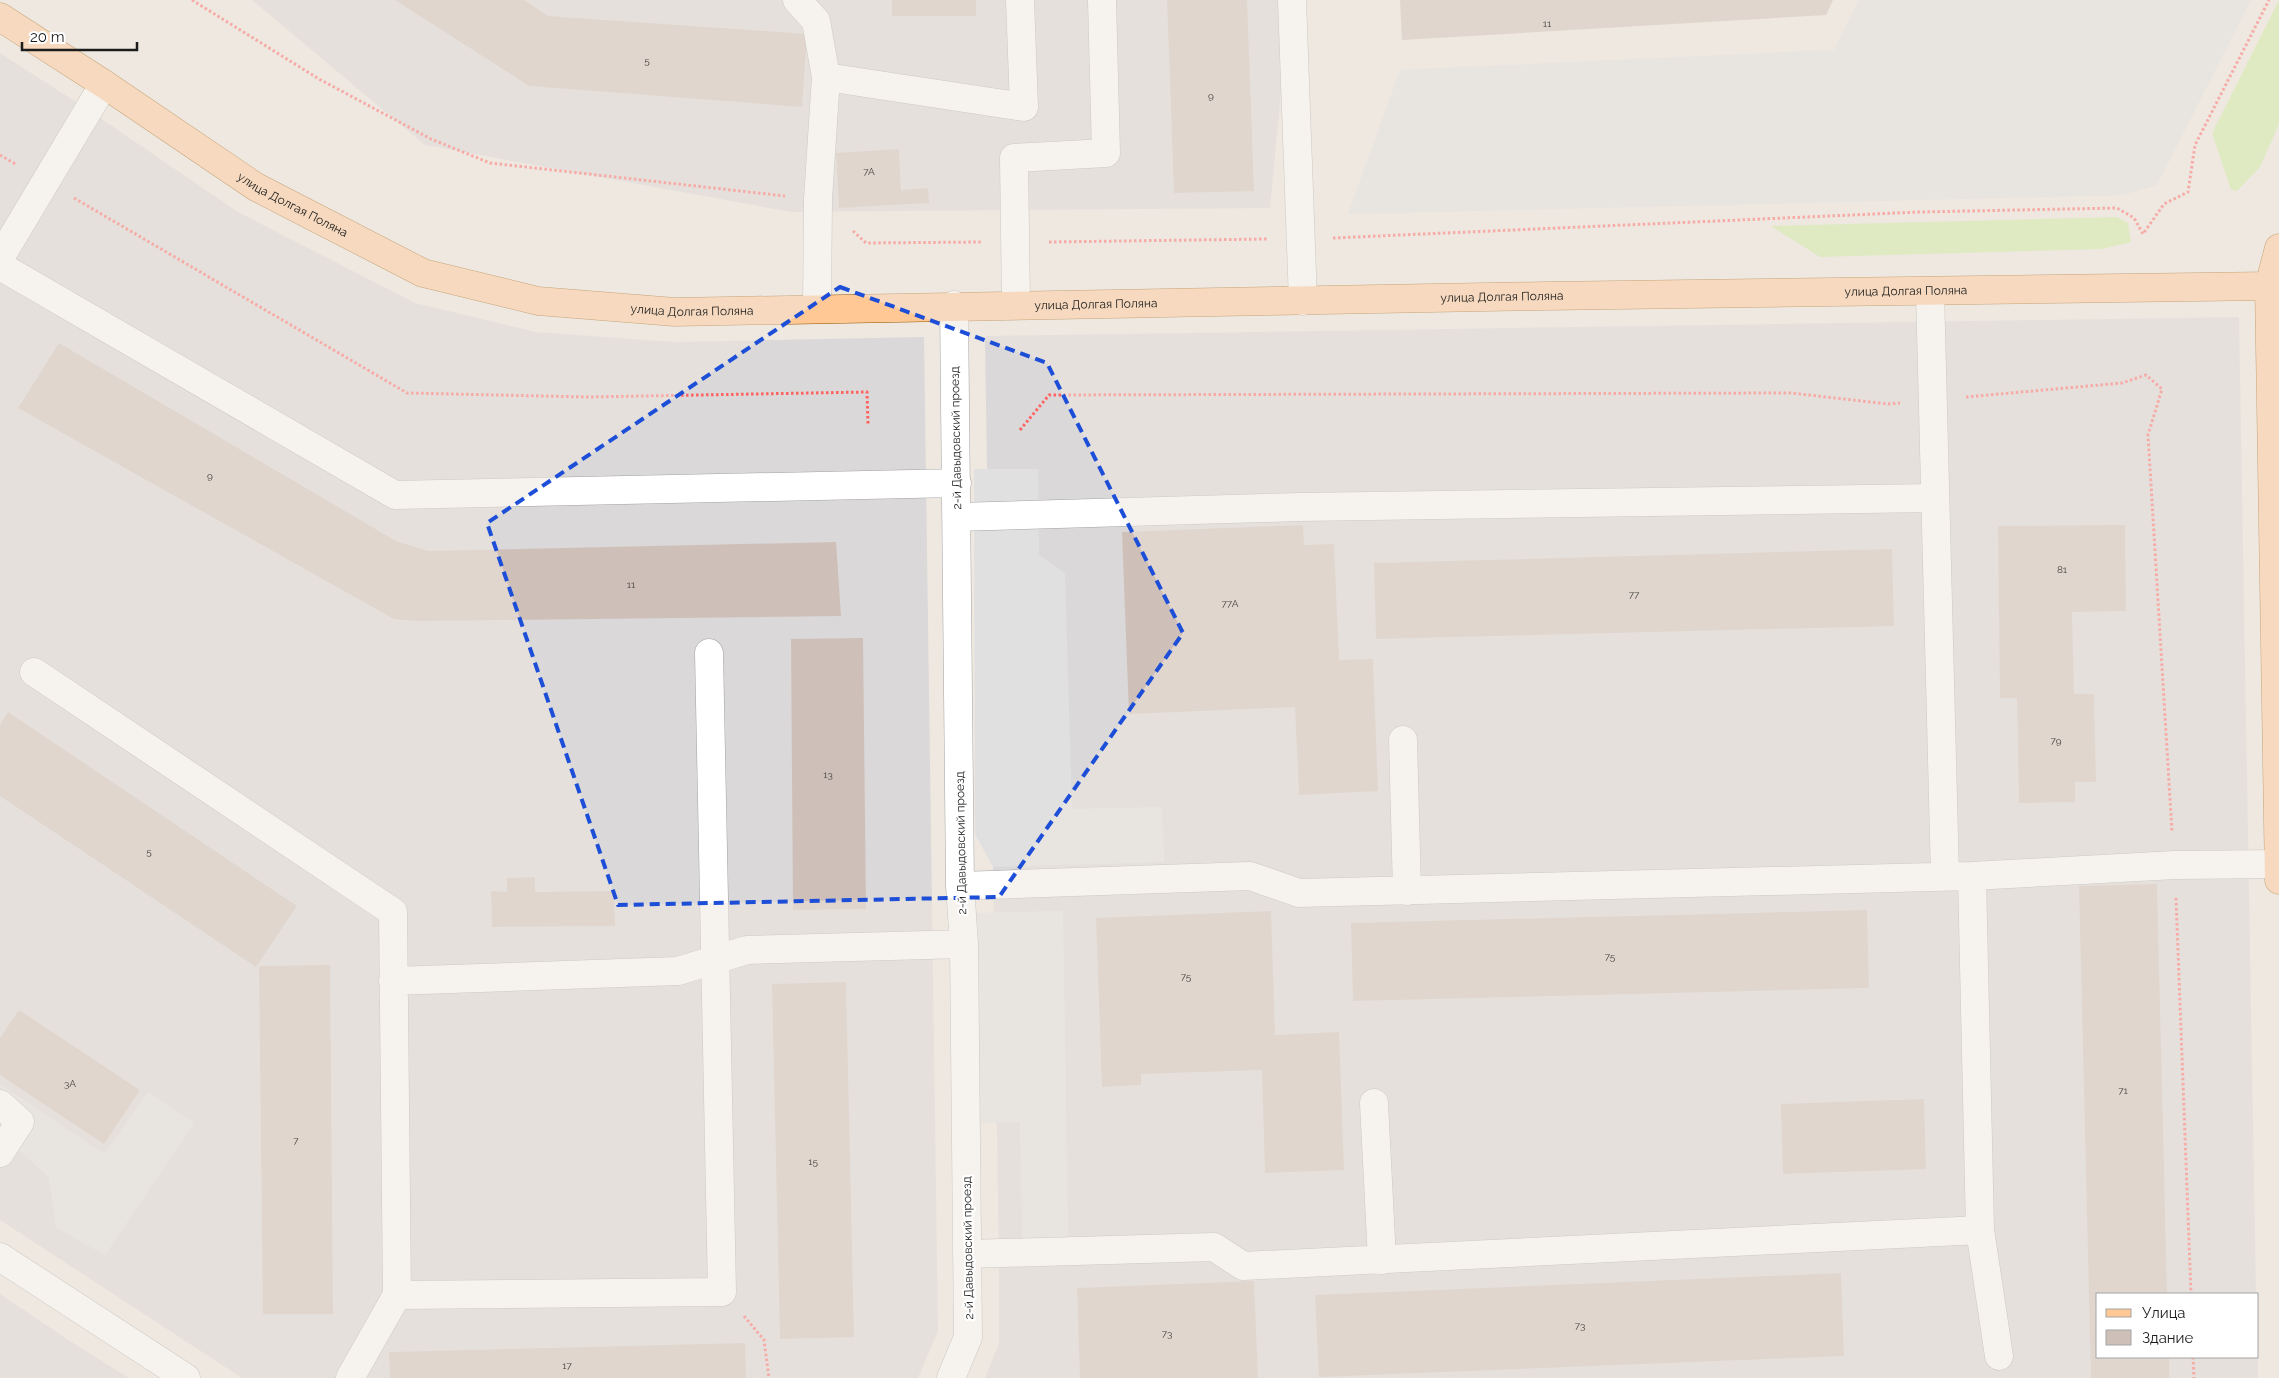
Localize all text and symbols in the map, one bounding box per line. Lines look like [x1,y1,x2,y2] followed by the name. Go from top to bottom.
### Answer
[1543,18,1552,29] house number: 11
[22,20,138,52] scale bar
[30,28,65,46] text: 20 m
[644,55,650,66] house number: 5
[1208,90,1214,101] house number: 9
[863,166,875,177] house number: 7А
[235,170,350,240] street label: улица Долгая Поляна
[1844,283,1967,299] street label: улица Долгая Поляна
[1440,289,1563,305] street label: улица Долгая Поляна
[1034,296,1158,312] street label: улица Долгая Поляна
[630,301,754,319] street label: улица Долгая Поляна
[948,366,964,510] street label: 2-й Давыдовский проезд
[207,470,213,481] house number: 9
[2057,564,2068,575] house number: 81
[627,579,636,590] house number: 11
[1629,589,1640,600] house number: 77
[1221,598,1239,609] house number: 77А
[2050,735,2062,746] house number: 79
[823,769,833,780] house number: 13
[953,771,969,915] street label: 2-й Давыдовский проезд
[146,846,152,857] house number: 5
[1605,951,1616,962] house number: 75
[1181,971,1192,982] house number: 75
[64,1078,76,1089] house number: 3А
[2118,1085,2129,1096] house number: 71
[293,1135,299,1146] house number: 7
[808,1156,818,1167] house number: 15
[960,1176,976,1320] street label: 2-й Давыдовский проезд
[2096,1293,2259,1358] legend
[2142,1304,2186,1322] text: Улица
[1575,1320,1585,1331] house number: 73
[1162,1328,1172,1339] house number: 73
[2142,1329,2194,1347] text: Здание
[562,1360,572,1371] house number: 17

